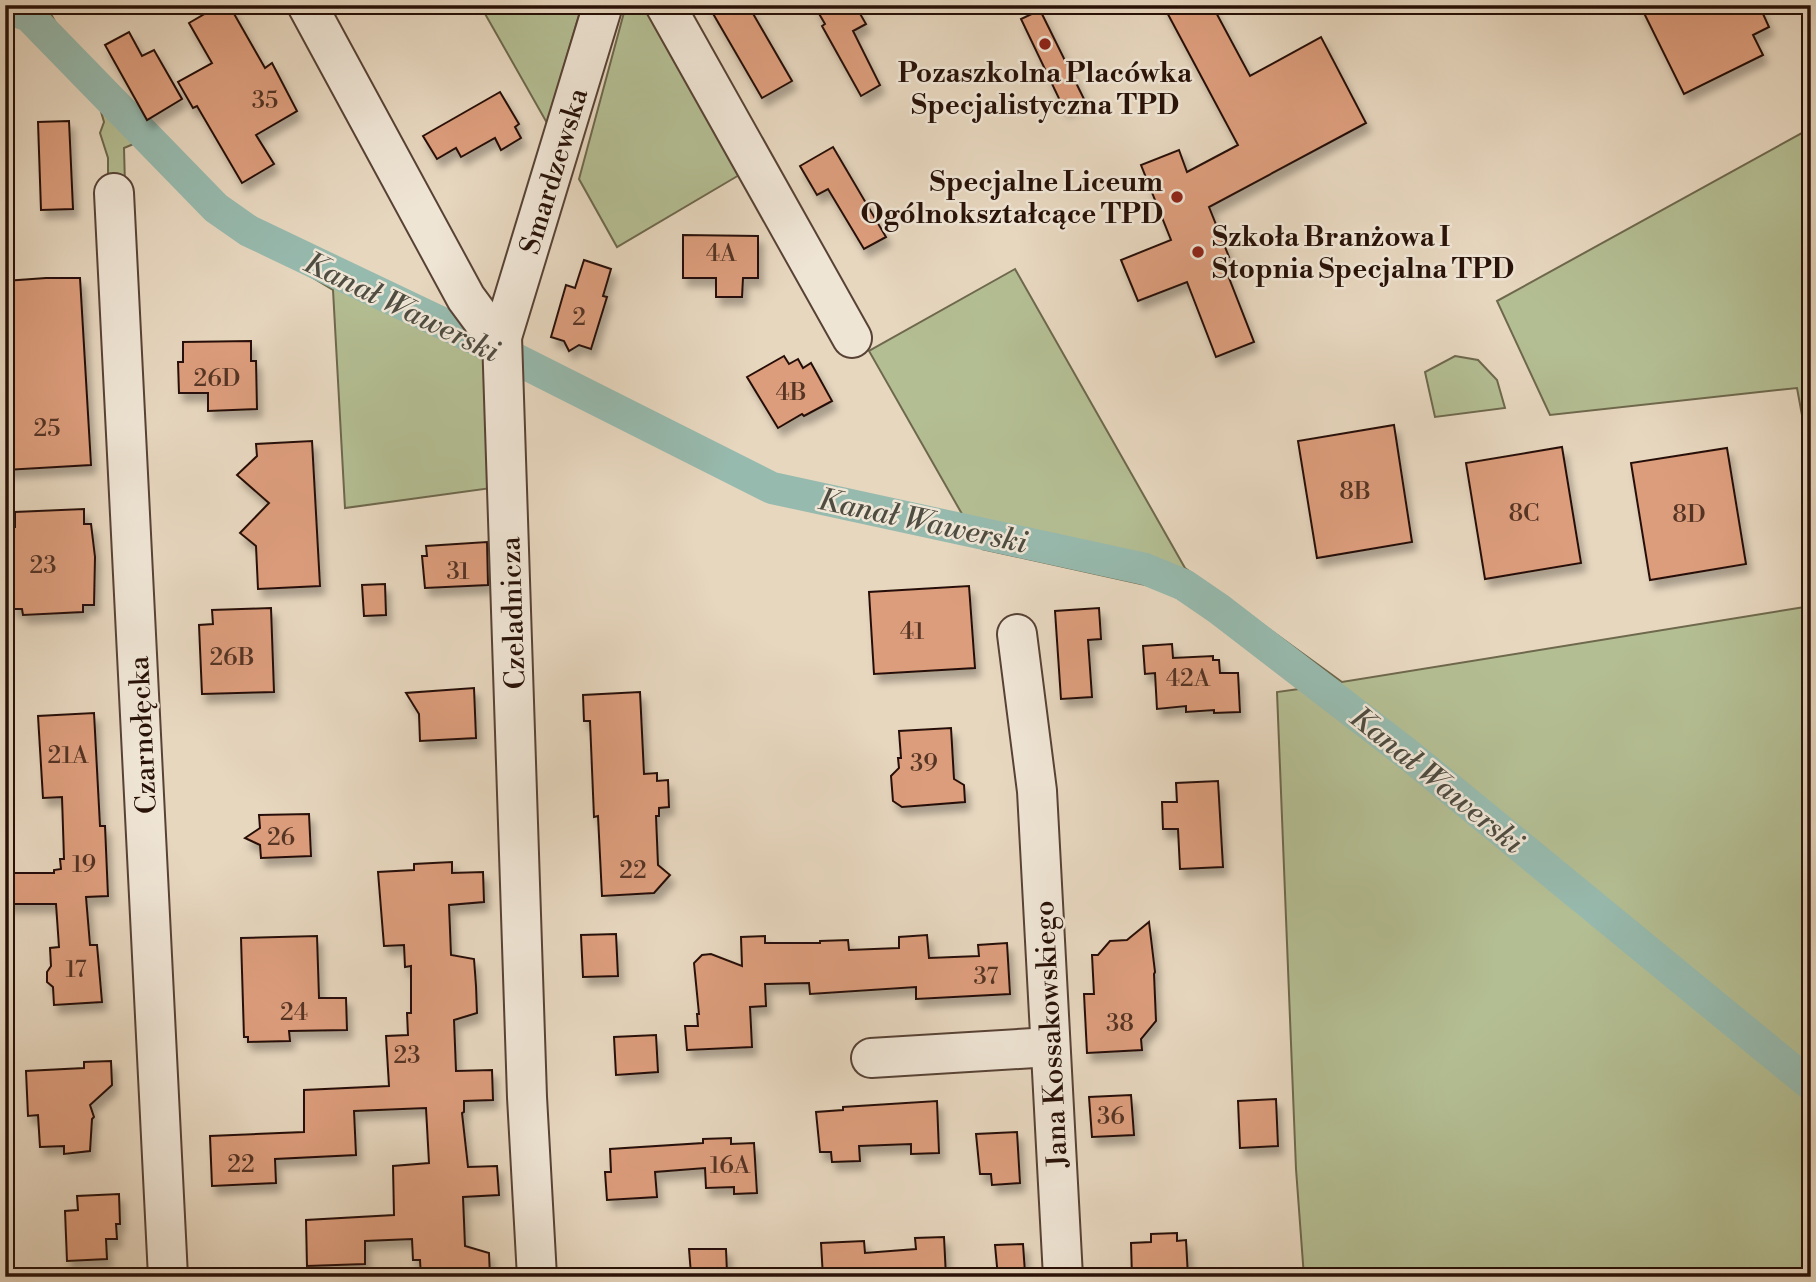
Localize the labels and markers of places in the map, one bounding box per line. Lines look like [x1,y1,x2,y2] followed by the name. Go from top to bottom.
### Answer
[1037,36,1053,52] marker: Pozaszkolna Placówka Specjalistyczna TPD
[898,56,1193,123] place label: Pozaszkolna Placówka Specjalistyczna TPD
[860,165,1164,232] place label: Specjalne Liceum Ogólnokształcące TPD
[1169,189,1185,205] marker: Specjalne Liceum Ogólnokształcące TPD
[1212,220,1514,287] place label: Szkoła Branżowa I Stopnia Specjalna TPD
[1190,244,1206,260] marker: Szkoła Branżowa I Stopnia Specjalna TPD

